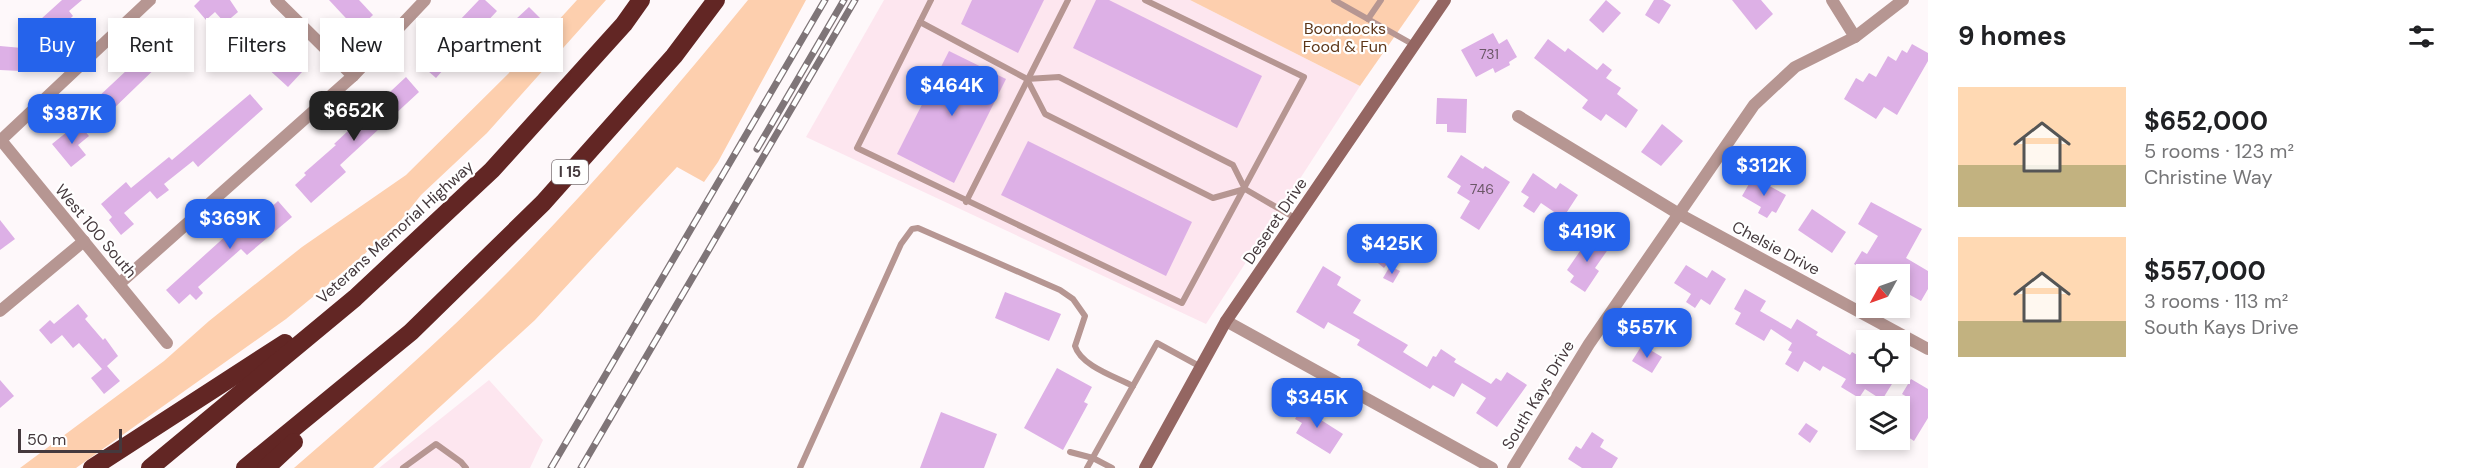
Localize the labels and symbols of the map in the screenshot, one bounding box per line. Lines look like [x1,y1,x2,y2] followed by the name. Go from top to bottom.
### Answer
[1303,18,1387,57] park label: Boondocks Food & Fun
[1479,45,1499,63] house number: 731
[910,66,994,117] pin: $464K
[312,91,396,142] pin: $652K
[30,94,114,145] pin: $387K
[1722,146,1806,197] pin: $312K
[312,156,478,308] street label: Veterans Memorial Highway
[552,160,588,184] road number: I 15
[1238,174,1312,268] street label: Deseret Drive
[51,180,141,282] street label: West 100 South
[1470,180,1494,198] house number: 746
[188,199,272,250] pin: $369K
[1545,212,1629,263] pin: $419K
[1728,216,1824,280] street label: Chelsie Drive
[1350,224,1434,275] pin: $425K
[1856,264,1910,318] north arrow
[1605,308,1689,359] pin: $557K
[1497,337,1579,453] street label: South Kays Drive
[1275,378,1359,429] pin: $345K
[18,426,122,454] scale bar

